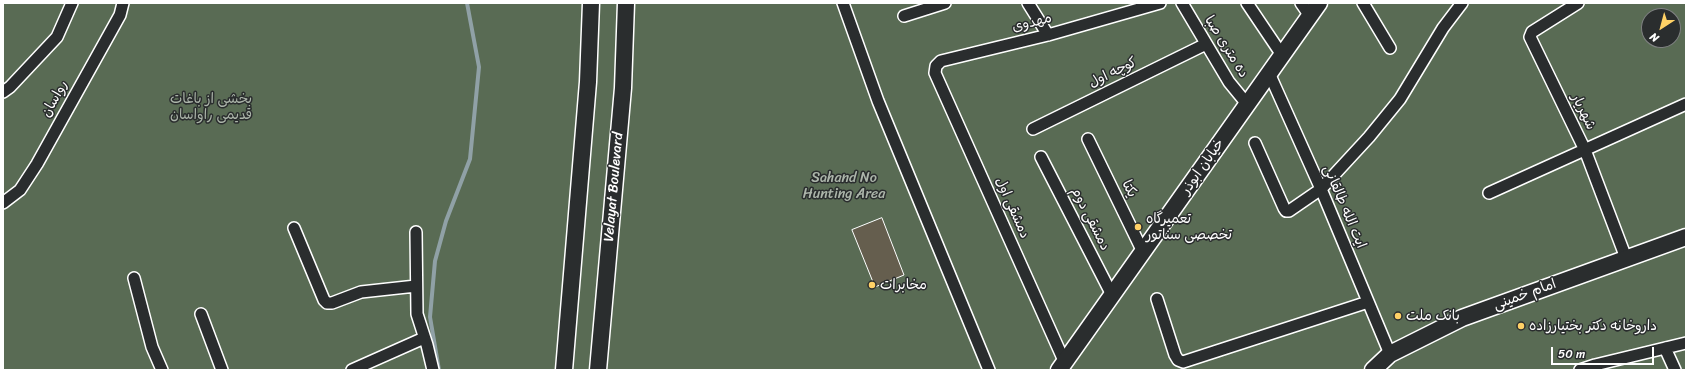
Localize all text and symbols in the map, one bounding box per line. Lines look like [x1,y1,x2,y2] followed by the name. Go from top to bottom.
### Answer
[1641,8,1681,48] north arrow
[1010,10,1054,36] street label: مهدوی
[1200,13,1252,81] street label: ده متری صبا
[1646,27,1663,47] text: N
[1086,54,1140,92] street label: کوچه اول
[38,78,72,120] street label: رواسان
[170,91,252,124] park label: بخشی از باغات قدیمی راواسان
[1567,91,1599,133] street label: شهریار
[601,132,627,242] street label: Velayat Boulevard
[1178,136,1228,198] street label: خیابان ابوذر
[1319,163,1369,251] street label: ایت الله طالقانی
[803,170,885,202] park label: Sahand No Hunting Area
[991,175,1033,241] street label: دمشقی اول
[1118,178,1140,200] street label: یکتا
[1067,185,1113,253] street label: دمشقی دوم
[1146,211,1232,244] place label: تعمیرگاه تخصصی سناتور
[1133,222,1143,232] marker: تعمیرگاه تخصصی سناتور
[1491,276,1559,314] street label: امام خمینی
[880,277,927,293] place label: مخابرات
[867,280,877,290] marker: مخابرات
[1406,308,1460,324] place label: بانک ملت
[1393,311,1403,321] marker: بانک ملت
[1529,318,1657,334] place label: داروخانه دکتر بختیارزاده
[1516,321,1526,331] marker: داروخانه دکتر بختیارزاده
[1553,339,1656,365] scale bar
[1558,343,1585,365] text: 50 m

